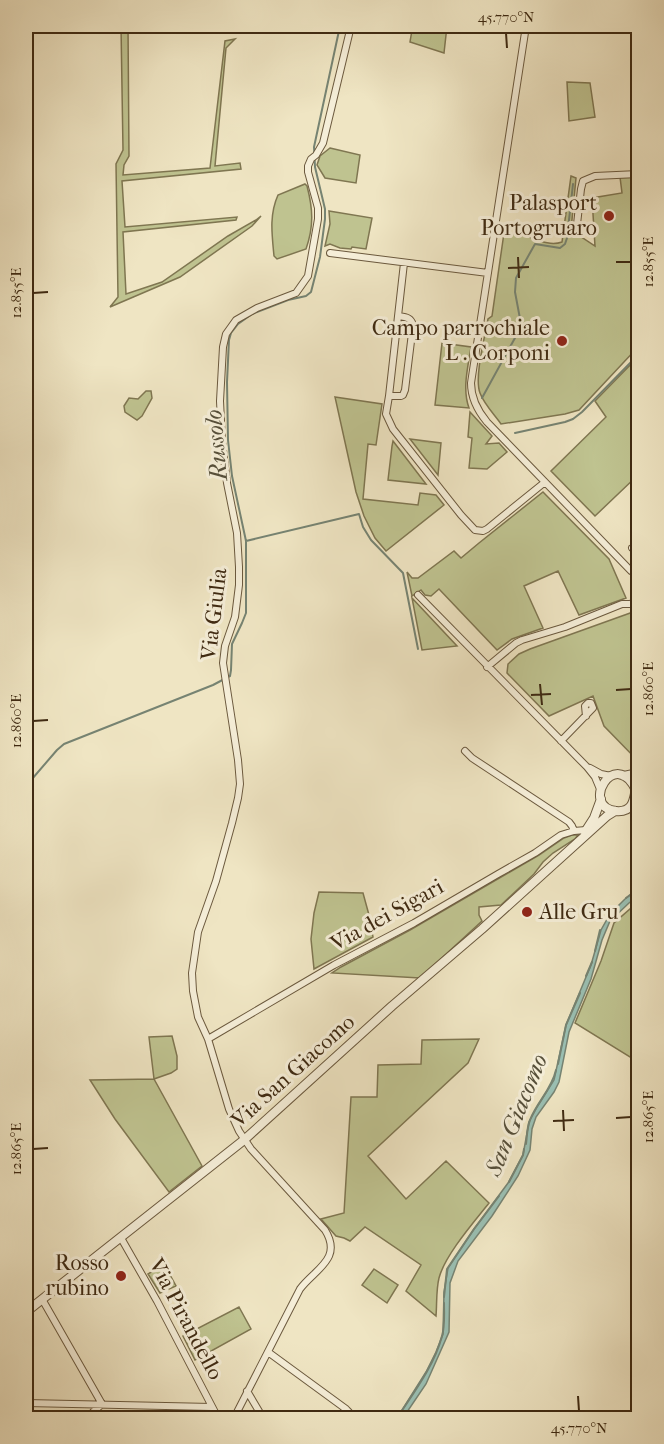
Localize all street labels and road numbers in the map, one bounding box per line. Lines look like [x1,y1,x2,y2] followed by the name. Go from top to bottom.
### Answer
[195,566,233,663] street label: Via Giulia
[325,873,448,957] street label: Via dei Sigari
[225,1009,360,1134] street label: Via San Giacomo
[143,1253,229,1384] street label: Via Pirandello

